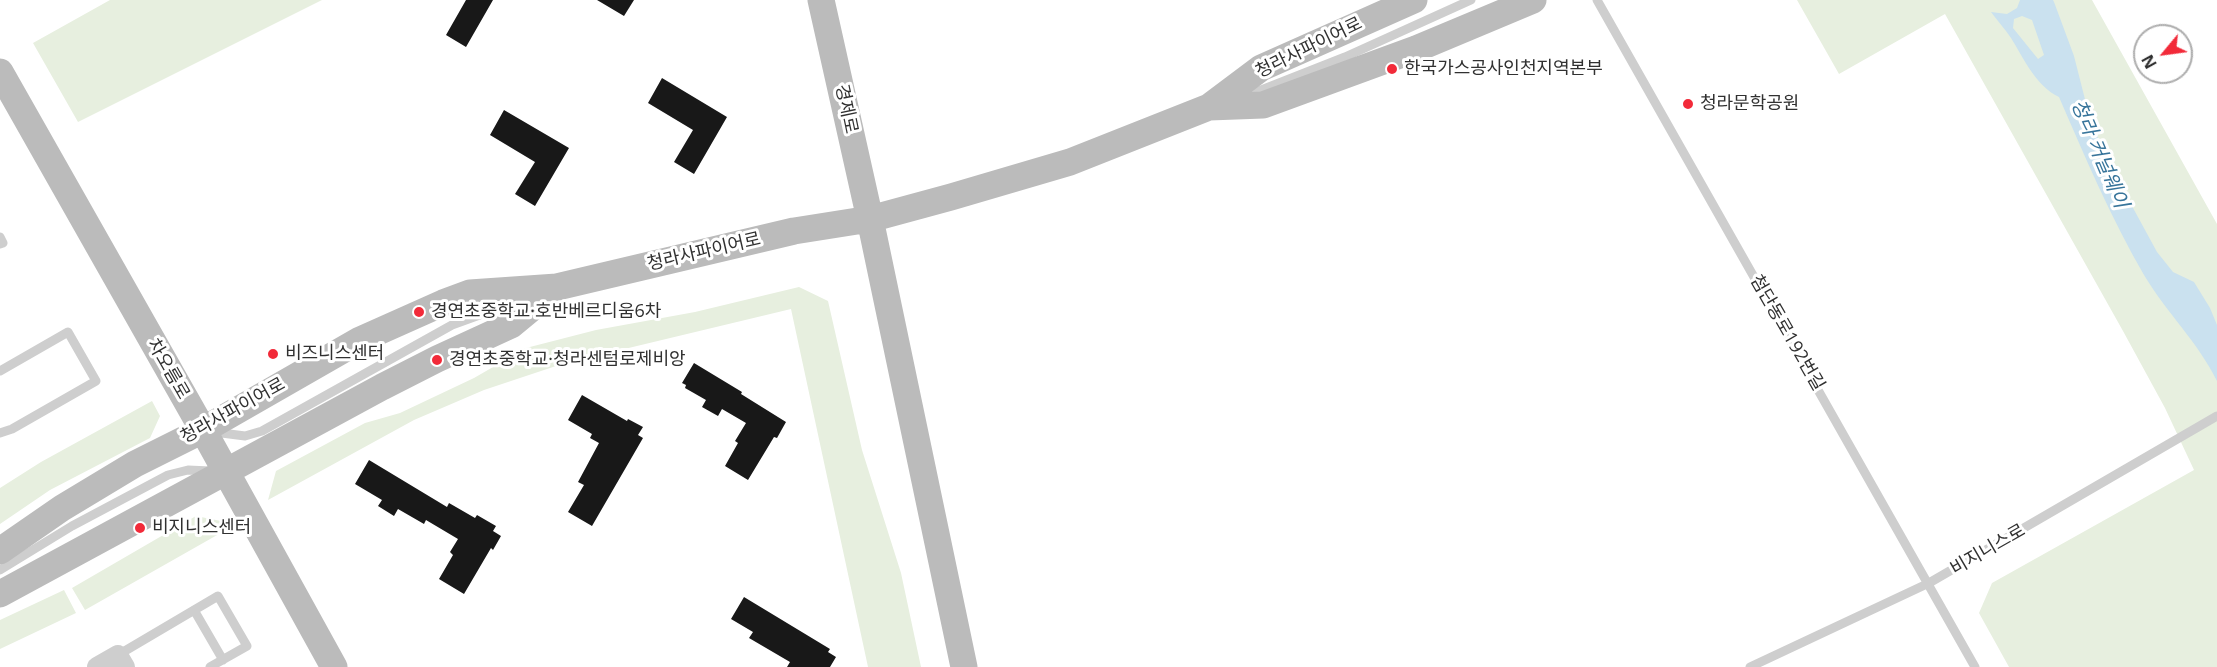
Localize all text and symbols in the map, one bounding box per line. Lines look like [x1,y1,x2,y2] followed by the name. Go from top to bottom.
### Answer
[1252,13,1366,83] street label: 청라사파이어로
[2133,24,2193,84] north arrow
[2136,51,2162,73] text: N
[1404,58,1603,80] place label: 한국가스공사인천지역본부
[1385,62,1399,76] marker: 한국가스공사인천지역본부
[830,82,862,136] street label: 경제로
[1700,93,1799,115] place label: 청라문학공원
[2065,96,2133,212] water label: 청라 커널웨이
[1681,97,1695,111] marker: 청라문학공원
[645,228,763,276] street label: 청라사파이어로
[1745,271,1829,395] street label: 첨단동로192번길
[431,301,661,323] place label: 경연초중학교·호반베르디움6차
[412,305,426,319] marker: 경연초중학교·호반베르디움6차
[142,335,194,403] street label: 차오름로
[285,343,384,365] place label: 비즈니스센터
[266,347,280,361] marker: 비즈니스센터
[449,349,686,371] place label: 경연초중학교·청라센텀로제비앙
[430,353,444,367] marker: 경연초중학교·청라센텀로제비앙
[177,373,289,449] street label: 청라사파이어로
[152,517,251,539] place label: 비지니스센터
[1947,520,2029,580] street label: 비지니스로
[133,521,147,535] marker: 비지니스센터

